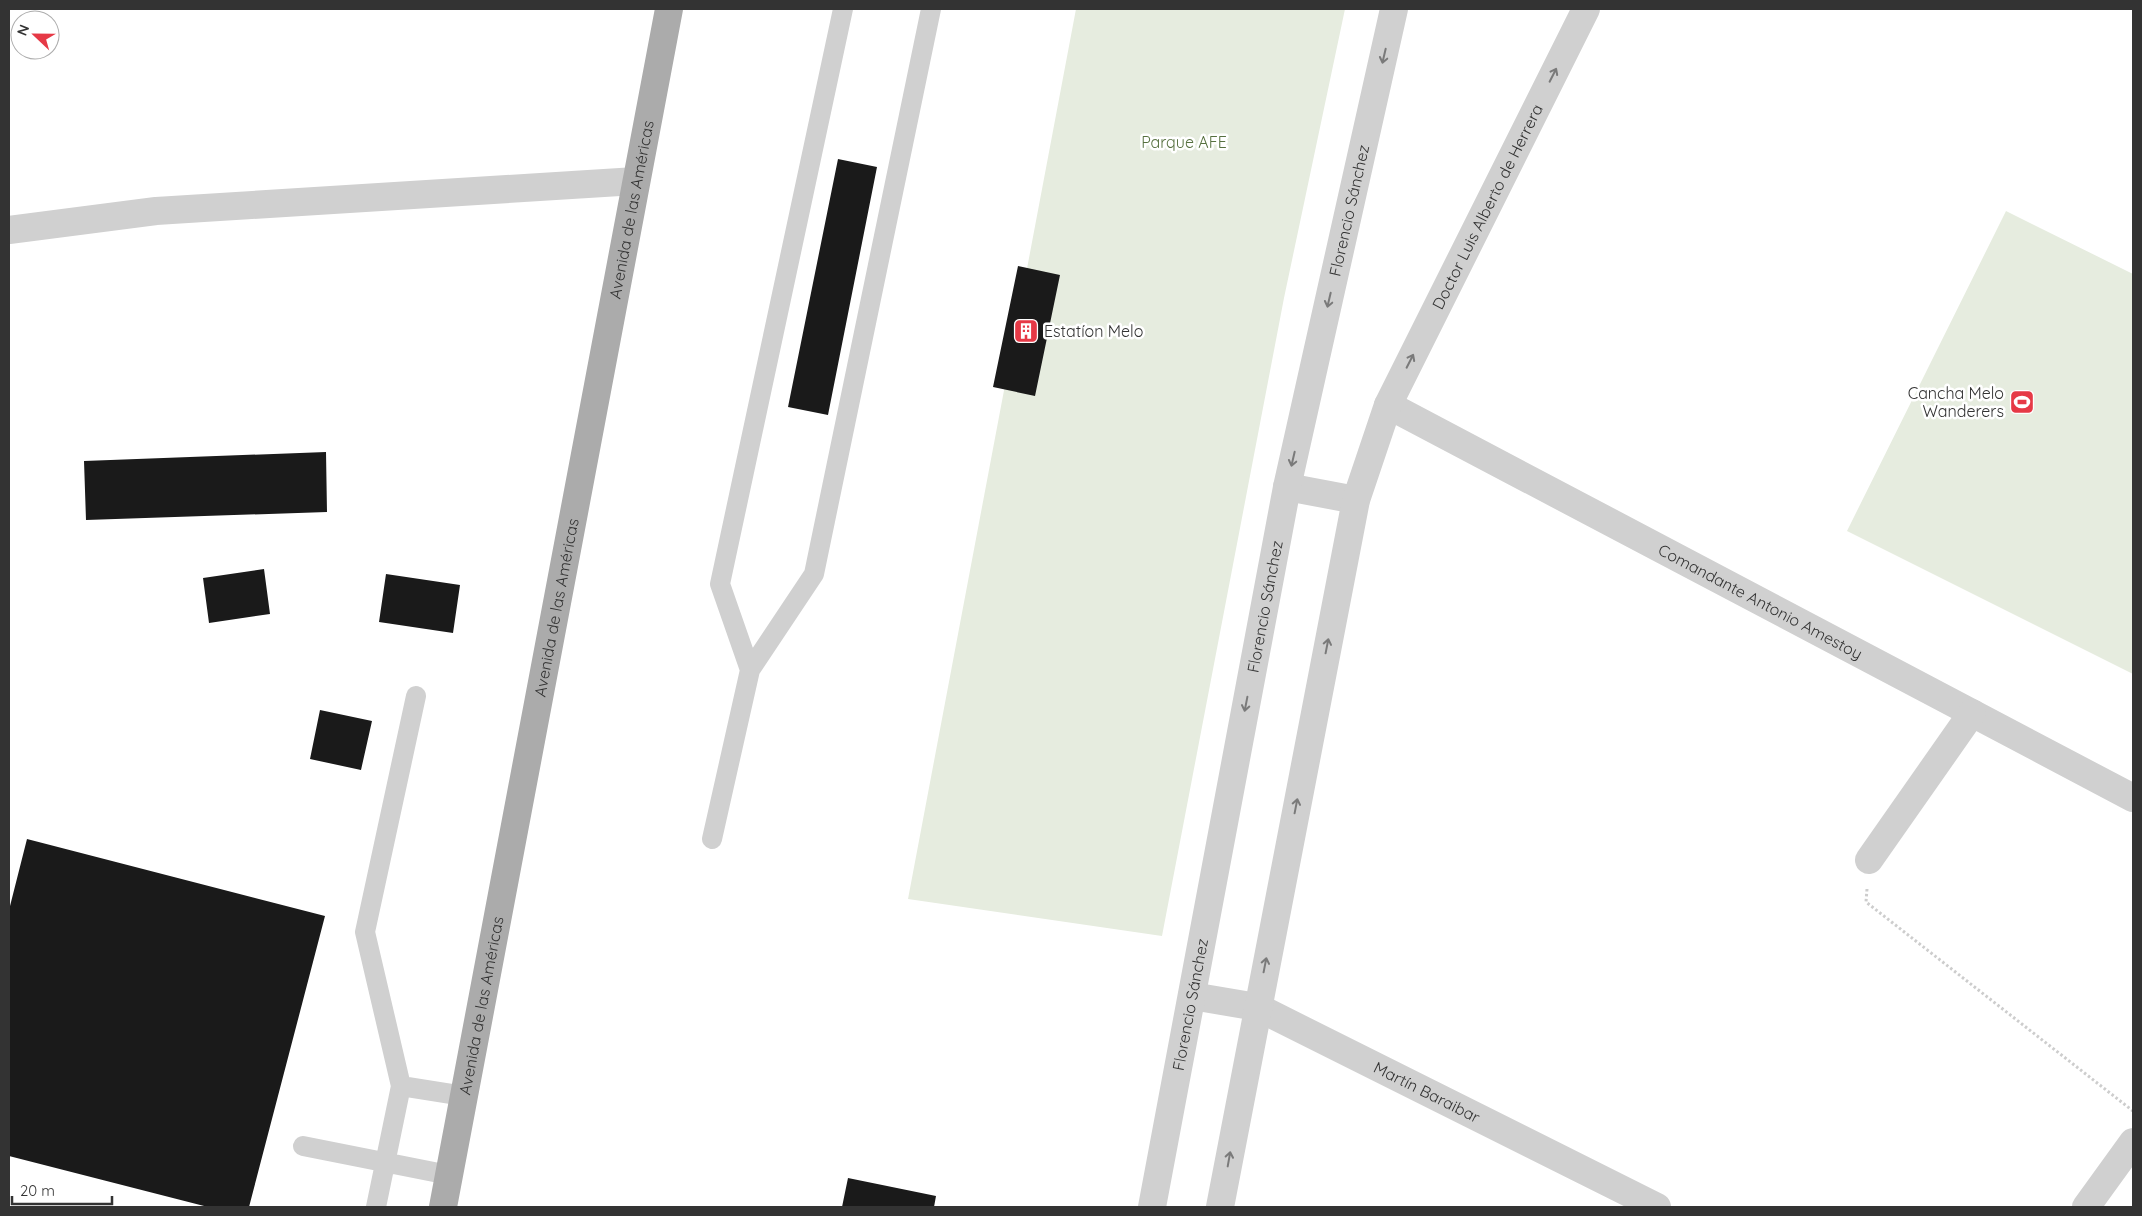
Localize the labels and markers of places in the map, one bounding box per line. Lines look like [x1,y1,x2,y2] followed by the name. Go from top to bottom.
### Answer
[1013,318,1039,344] building icon: Estatíon Melo
[1044,321,1143,341] place label: Estatíon Melo
[1908,383,2004,421] place label: Cancha Melo Wanderers
[2009,389,2035,415] sports icon: Cancha Melo Wanderers

